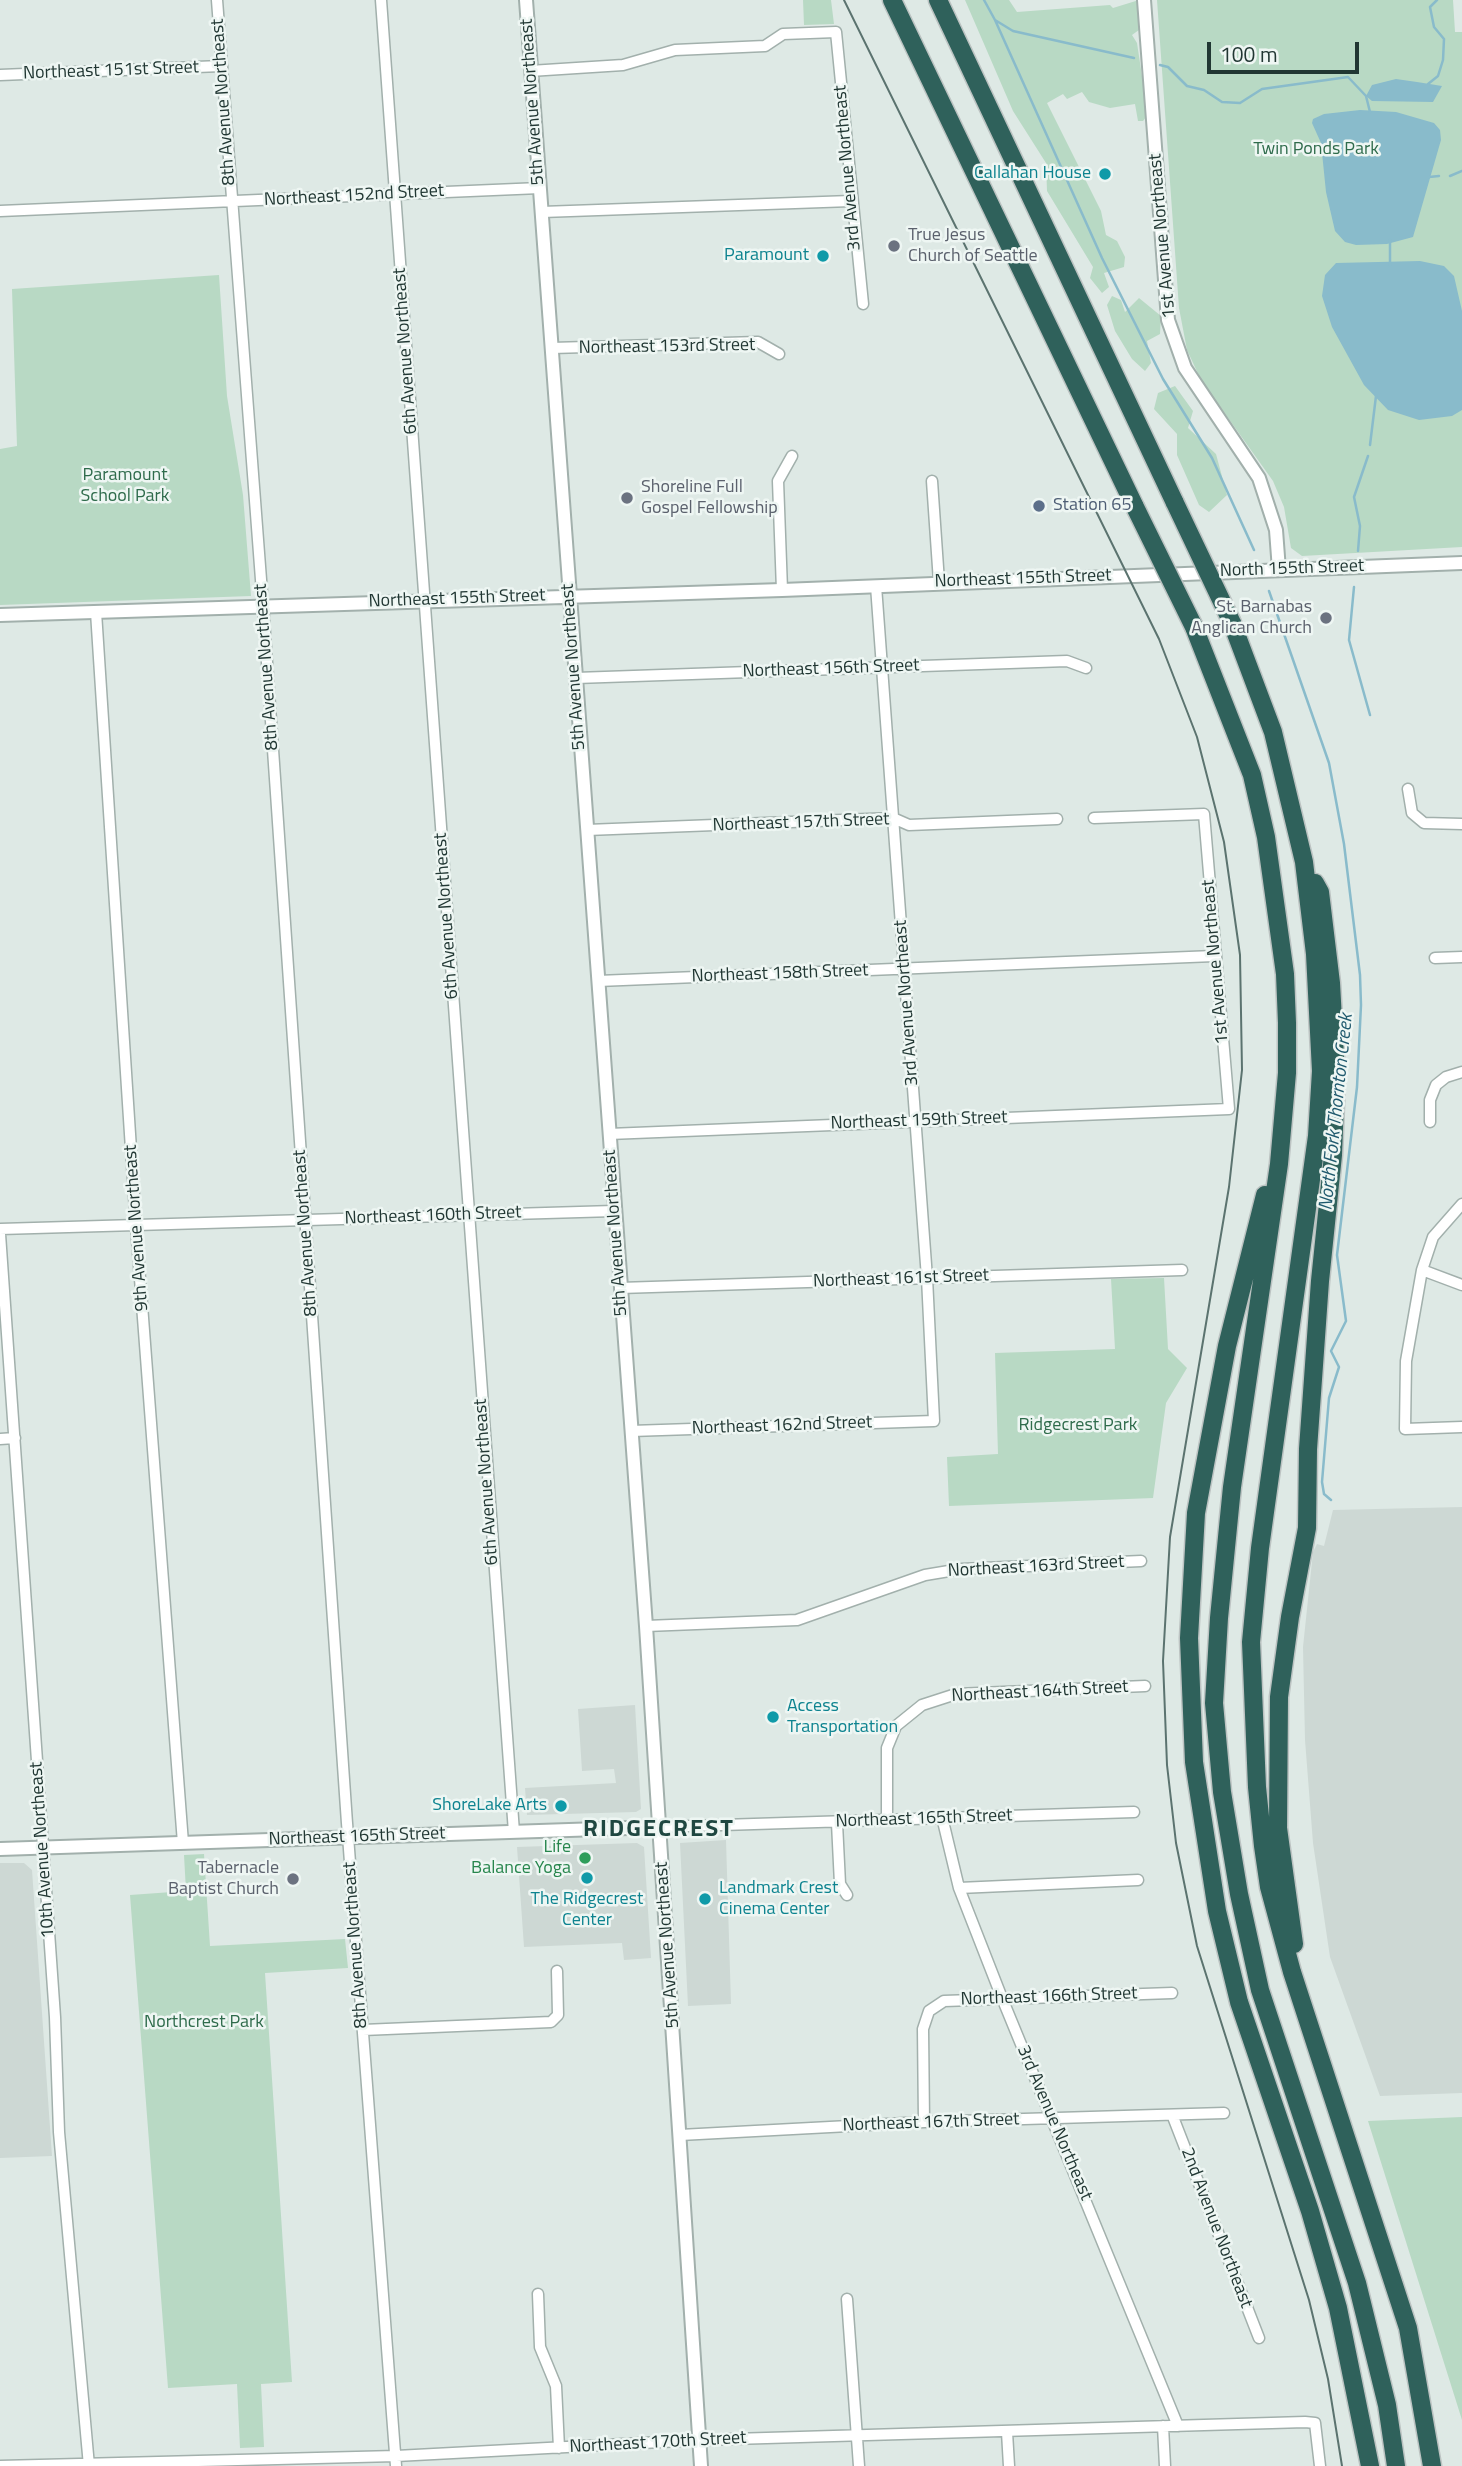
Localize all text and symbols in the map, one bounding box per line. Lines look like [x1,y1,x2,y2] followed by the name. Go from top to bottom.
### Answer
[207,18,241,186] street label: 8th Avenue Northeast
[516,18,550,186] street label: 5th Avenue Northeast
[1210,28,1362,72] scale bar
[1220,38,1277,70] text: 100 m
[23,57,199,85] street label: Northeast 151st Street
[830,84,866,252] street label: 3rd Avenue Northeast
[1253,139,1379,161] park label: Twin Ponds Park
[1145,153,1181,319] street label: 1st Avenue Northeast
[974,163,1091,185] place label: Callahan House
[1097,166,1113,182] marker: Callahan House
[263,180,445,212] street label: Northeast 152nd Street
[908,225,1038,268] place label: True Jesus Church of Seattle
[886,238,902,254] marker: True Jesus Church of Seattle
[724,245,809,267] place label: Paramount
[815,248,831,264] marker: Paramount
[389,267,423,435] street label: 6th Avenue Northeast
[578,335,756,359] street label: Northeast 153rd Street
[81,465,169,508] park label: Paramount School Park
[641,477,778,520] place label: Shoreline Full Gospel Fellowship
[619,490,635,506] marker: Shoreline Full Gospel Fellowship
[1053,495,1131,517] place label: Station 65
[1031,498,1047,514] marker: Station 65
[1219,556,1365,582] street label: North 155th Street
[934,565,1112,593] street label: Northeast 155th Street
[250,583,284,751] street label: 8th Avenue Northeast
[557,583,591,751] street label: 5th Avenue Northeast
[368,585,546,613] street label: Northeast 155th Street
[1191,597,1312,640] place label: St. Barnabas Anglican Church
[1318,610,1334,626] marker: St. Barnabas Anglican Church
[742,655,920,683] street label: Northeast 156th Street
[712,809,890,837] street label: Northeast 157th Street
[430,832,464,1000] street label: 6th Avenue Northeast
[1198,879,1234,1045] street label: 1st Avenue Northeast
[890,919,924,1087] street label: 3rd Avenue Northeast
[691,960,869,988] street label: Northeast 158th Street
[1315,1013,1359,1211] water label: North Fork Thornton Creek
[830,1107,1008,1135] street label: Northeast 159th Street
[120,1144,154,1312] street label: 9th Avenue Northeast
[289,1149,323,1317] street label: 8th Avenue Northeast
[599,1149,633,1317] street label: 5th Avenue Northeast
[344,1202,522,1230] street label: Northeast 160th Street
[813,1265,989,1293] street label: Northeast 161st Street
[470,1398,504,1566] street label: 6th Avenue Northeast
[692,1412,872,1440] street label: Northeast 162nd Street
[1019,1415,1137,1437] park label: Ridgecrest Park
[947,1552,1125,1582] street label: Northeast 163rd Street
[951,1677,1129,1707] street label: Northeast 164th Street
[787,1696,898,1738] place label: Access Transportation
[765,1709,781,1725] marker: Access Transportation
[26,1761,60,1939] street label: 10th Avenue Northeast
[432,1795,547,1817] place label: ShoreLake Arts
[553,1798,569,1814] marker: ShoreLake Arts
[835,1805,1013,1833] street label: Northeast 165th Street
[584,1816,734,1844] district label: RIDGECREST
[268,1823,446,1851] street label: Northeast 165th Street
[471,1837,571,1880] place label: Life Balance Yoga
[577,1850,593,1866] marker: Life Balance Yoga
[168,1858,279,1900] place label: Tabernacle Baptist Church
[339,1861,373,2029] street label: 8th Avenue Northeast
[651,1861,685,2029] street label: 5th Avenue Northeast
[579,1870,595,1886] marker: The Ridgecrest Center
[285,1871,301,1887] marker: Tabernacle Baptist Church
[719,1878,838,1920] place label: Landmark Crest Cinema Center
[531,1889,643,1932] place label: The Ridgecrest Center
[697,1891,713,1907] marker: Landmark Crest Cinema Center
[960,1983,1138,2011] street label: Northeast 166th Street
[144,2012,264,2034] park label: Northcrest Park
[1012,2042,1096,2204] street label: 3rd Avenue Northeast
[842,2109,1020,2137] street label: Northeast 167th Street
[1175,2145,1257,2311] street label: 2nd Avenue Northeast
[569,2428,747,2458] street label: Northeast 170th Street

